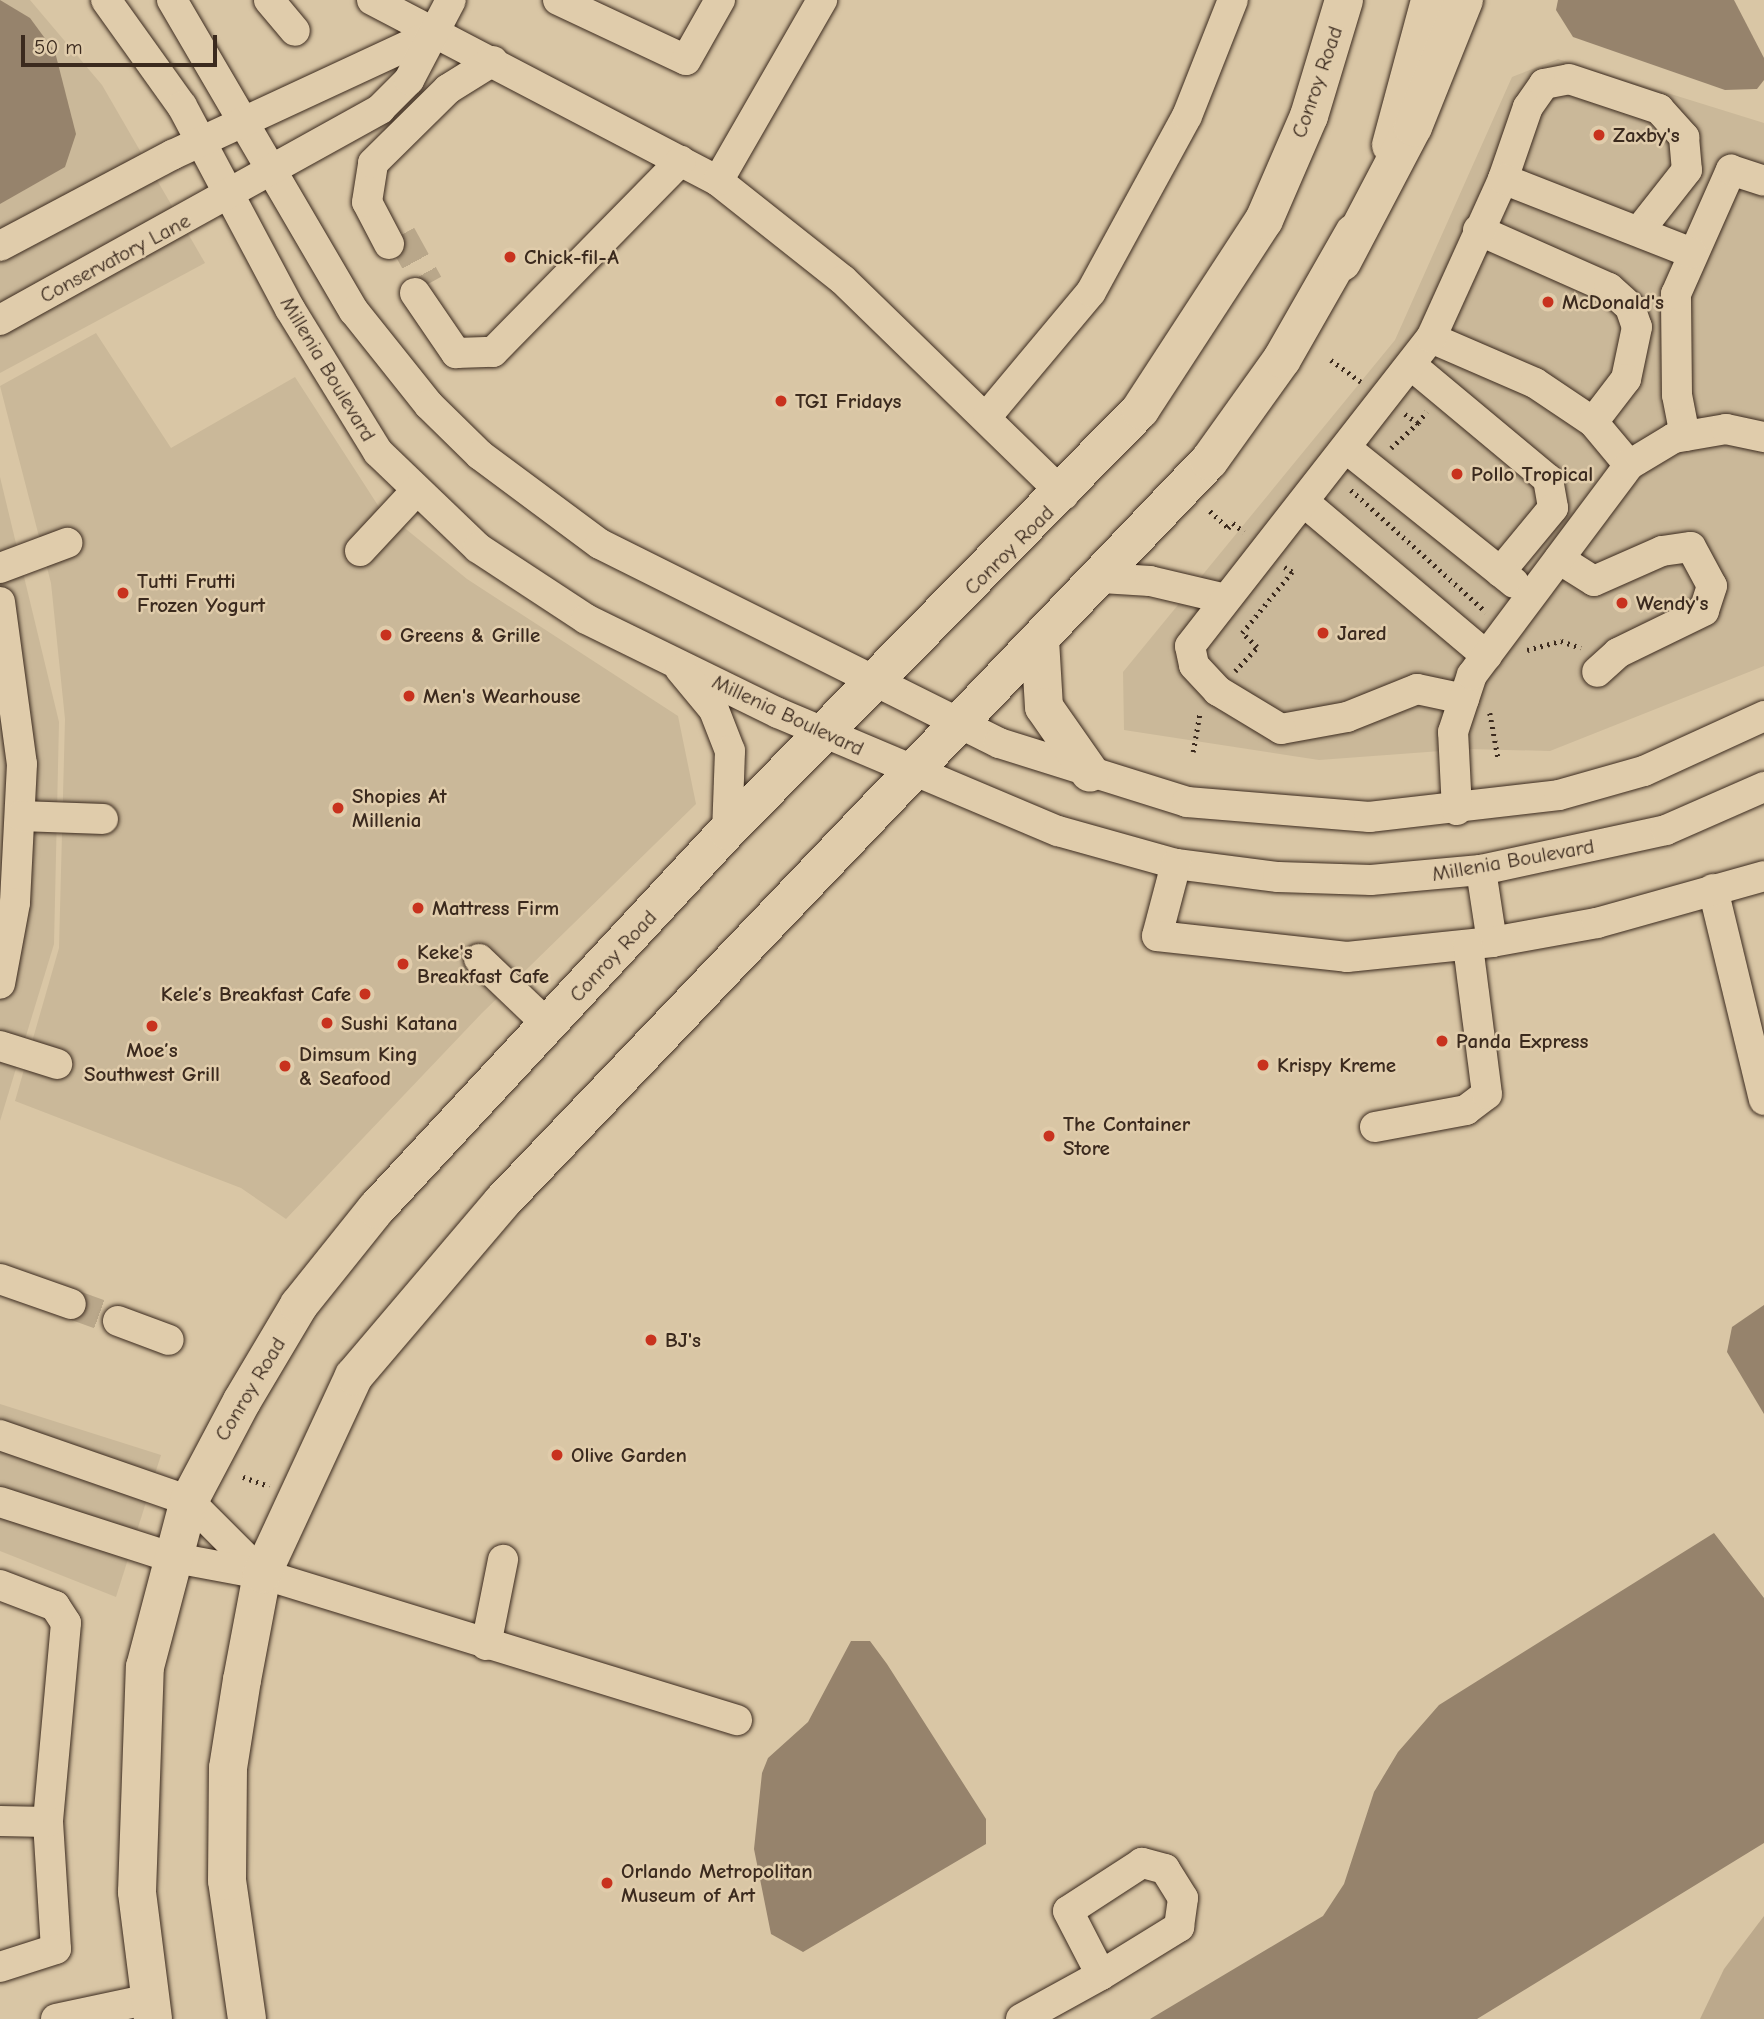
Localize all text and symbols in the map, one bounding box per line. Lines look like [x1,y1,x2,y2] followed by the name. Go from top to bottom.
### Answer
[24,21,220,65] scale bar
[1286,23,1348,141] street label: Conroy Road
[34,35,83,59] text: 50 m
[1613,122,1680,148] place label: Zaxby's
[1591,127,1607,143] marker: Zaxby's
[35,208,195,308] street label: Conservatory Lane
[524,244,619,270] place label: Chick-fil-A
[502,249,518,265] marker: Chick-fil-A
[1562,289,1664,315] place label: McDonald's
[275,292,381,446] street label: Millenia Boulevard
[1540,294,1556,310] marker: McDonald's
[795,388,901,414] place label: TGI Fridays
[773,393,789,409] marker: TGI Fridays
[1471,461,1593,487] place label: Pollo Tropical
[1449,466,1465,482] marker: Pollo Tropical
[959,500,1059,600] street label: Conroy Road
[137,568,265,618] place label: Tutti Frutti Frozen Yogurt
[115,585,131,601] marker: Tutti Frutti Frozen Yogurt
[1636,590,1708,616] place label: Wendy's
[1614,595,1630,611] marker: Wendy's
[1337,620,1387,646] place label: Jared
[400,622,540,648] place label: Greens & Grille
[1315,625,1331,641] marker: Jared
[378,627,394,643] marker: Greens & Grille
[708,669,868,761] street label: Millenia Boulevard
[423,683,581,709] place label: Men's Wearhouse
[401,688,417,704] marker: Men's Wearhouse
[352,783,447,833] place label: Shopies At Millenia
[330,800,346,816] marker: Shopies At Millenia
[1430,833,1596,887] street label: Millenia Boulevard
[432,895,559,921] place label: Mattress Firm
[410,900,426,916] marker: Mattress Firm
[564,905,662,1007] street label: Conroy Road
[417,939,549,989] place label: Keke's Breakfast Cafe
[395,956,411,972] marker: Keke's Breakfast Cafe
[161,981,351,1007] place label: Kele’s Breakfast Cafe
[357,986,373,1002] marker: Kele’s Breakfast Cafe
[341,1010,458,1036] place label: Sushi Katana
[319,1015,335,1031] marker: Sushi Katana
[144,1018,160,1034] marker: Moe’s Southwest Grill
[1456,1028,1588,1054] place label: Panda Express
[1434,1033,1450,1049] marker: Panda Express
[84,1037,220,1087] place label: Moe’s Southwest Grill
[299,1041,418,1091] place label: Dimsum King & Seafood
[1277,1052,1396,1078] place label: Krispy Kreme
[1255,1057,1271,1073] marker: Krispy Kreme
[277,1058,293,1074] marker: Dimsum King & Seafood
[1063,1111,1190,1161] place label: The Container Store
[1041,1128,1057,1144] marker: The Container Store
[665,1327,701,1353] place label: BJ's
[643,1332,659,1348] marker: BJ's
[209,1333,291,1445] street label: Conroy Road
[571,1442,687,1468] place label: Olive Garden
[549,1447,565,1463] marker: Olive Garden
[621,1858,813,1908] place label: Orlando Metropolitan Museum of Art
[599,1875,615,1891] marker: Orlando Metropolitan Museum of Art

